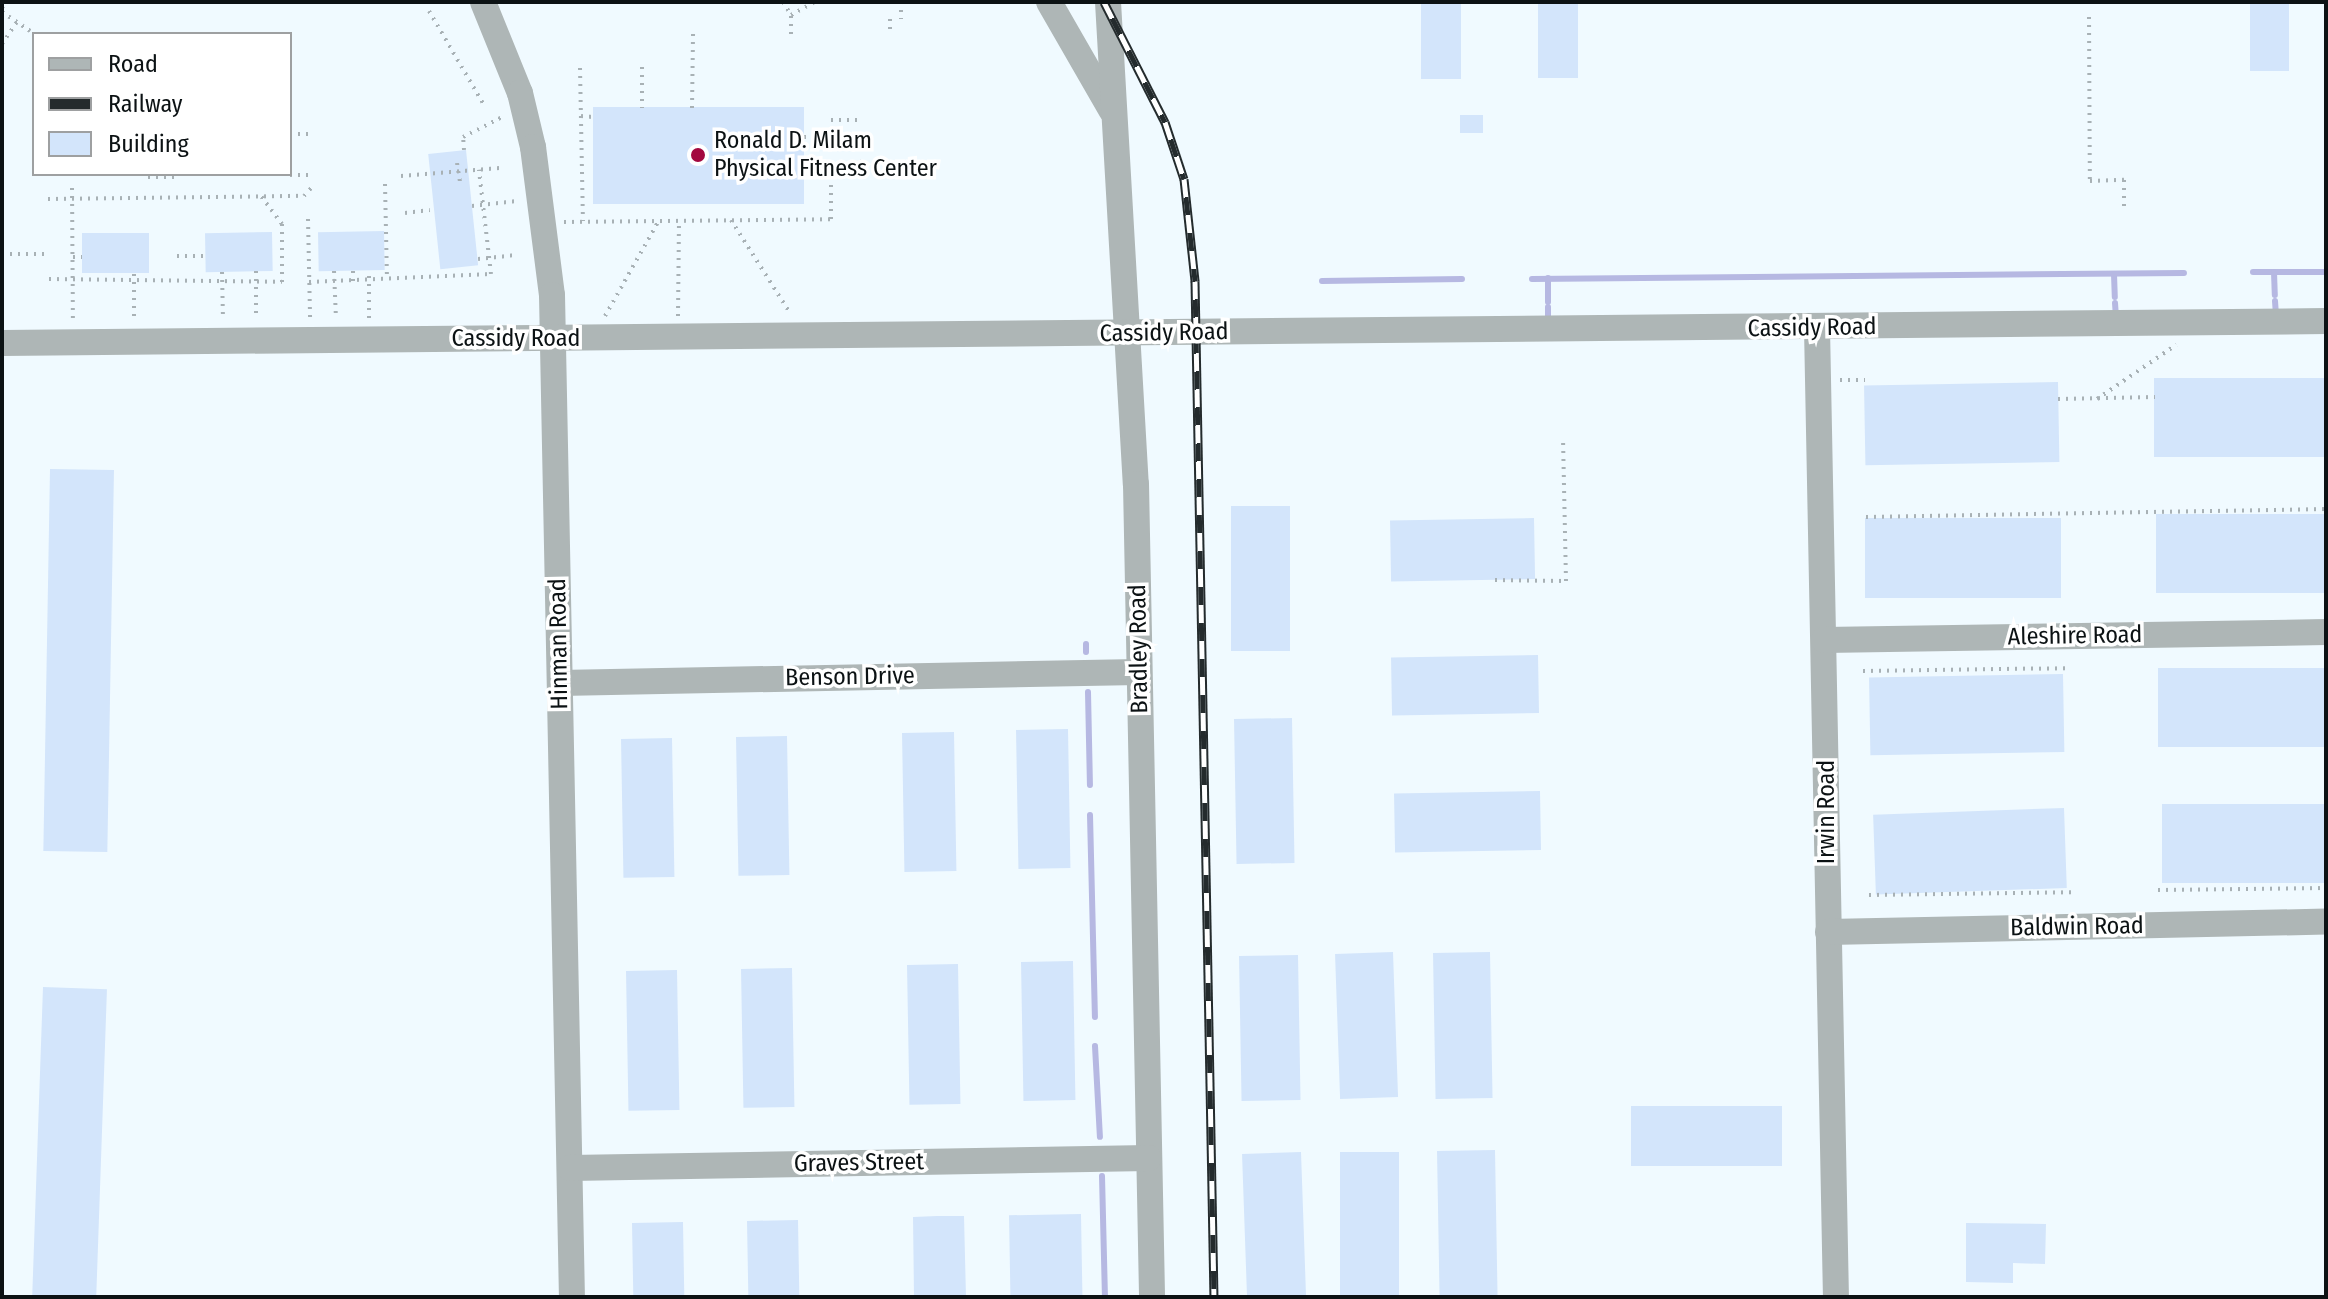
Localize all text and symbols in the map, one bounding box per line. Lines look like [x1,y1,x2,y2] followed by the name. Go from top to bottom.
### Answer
[32,32,292,176] legend
[108,50,158,78] text: Road
[108,90,183,118] text: Railway
[714,127,937,183] place label: Ronald D. Milam Physical Fitness Center
[108,130,189,158] text: Building
[689,146,707,164] marker: Ronald D. Milam Physical Fitness Center
[1747,312,1877,344] street label: Cassidy Road
[1099,317,1229,349] street label: Cassidy Road
[452,325,580,353] street label: Cassidy Road
[543,578,575,710] street label: Hinman Road
[1123,584,1155,714] street label: Bradley Road
[2007,620,2143,652] street label: Aleshire Road
[785,661,915,693] street label: Benson Drive
[1813,760,1841,864] street label: Irwin Road
[2010,911,2144,943] street label: Baldwin Road
[794,1147,924,1179] street label: Graves Street

